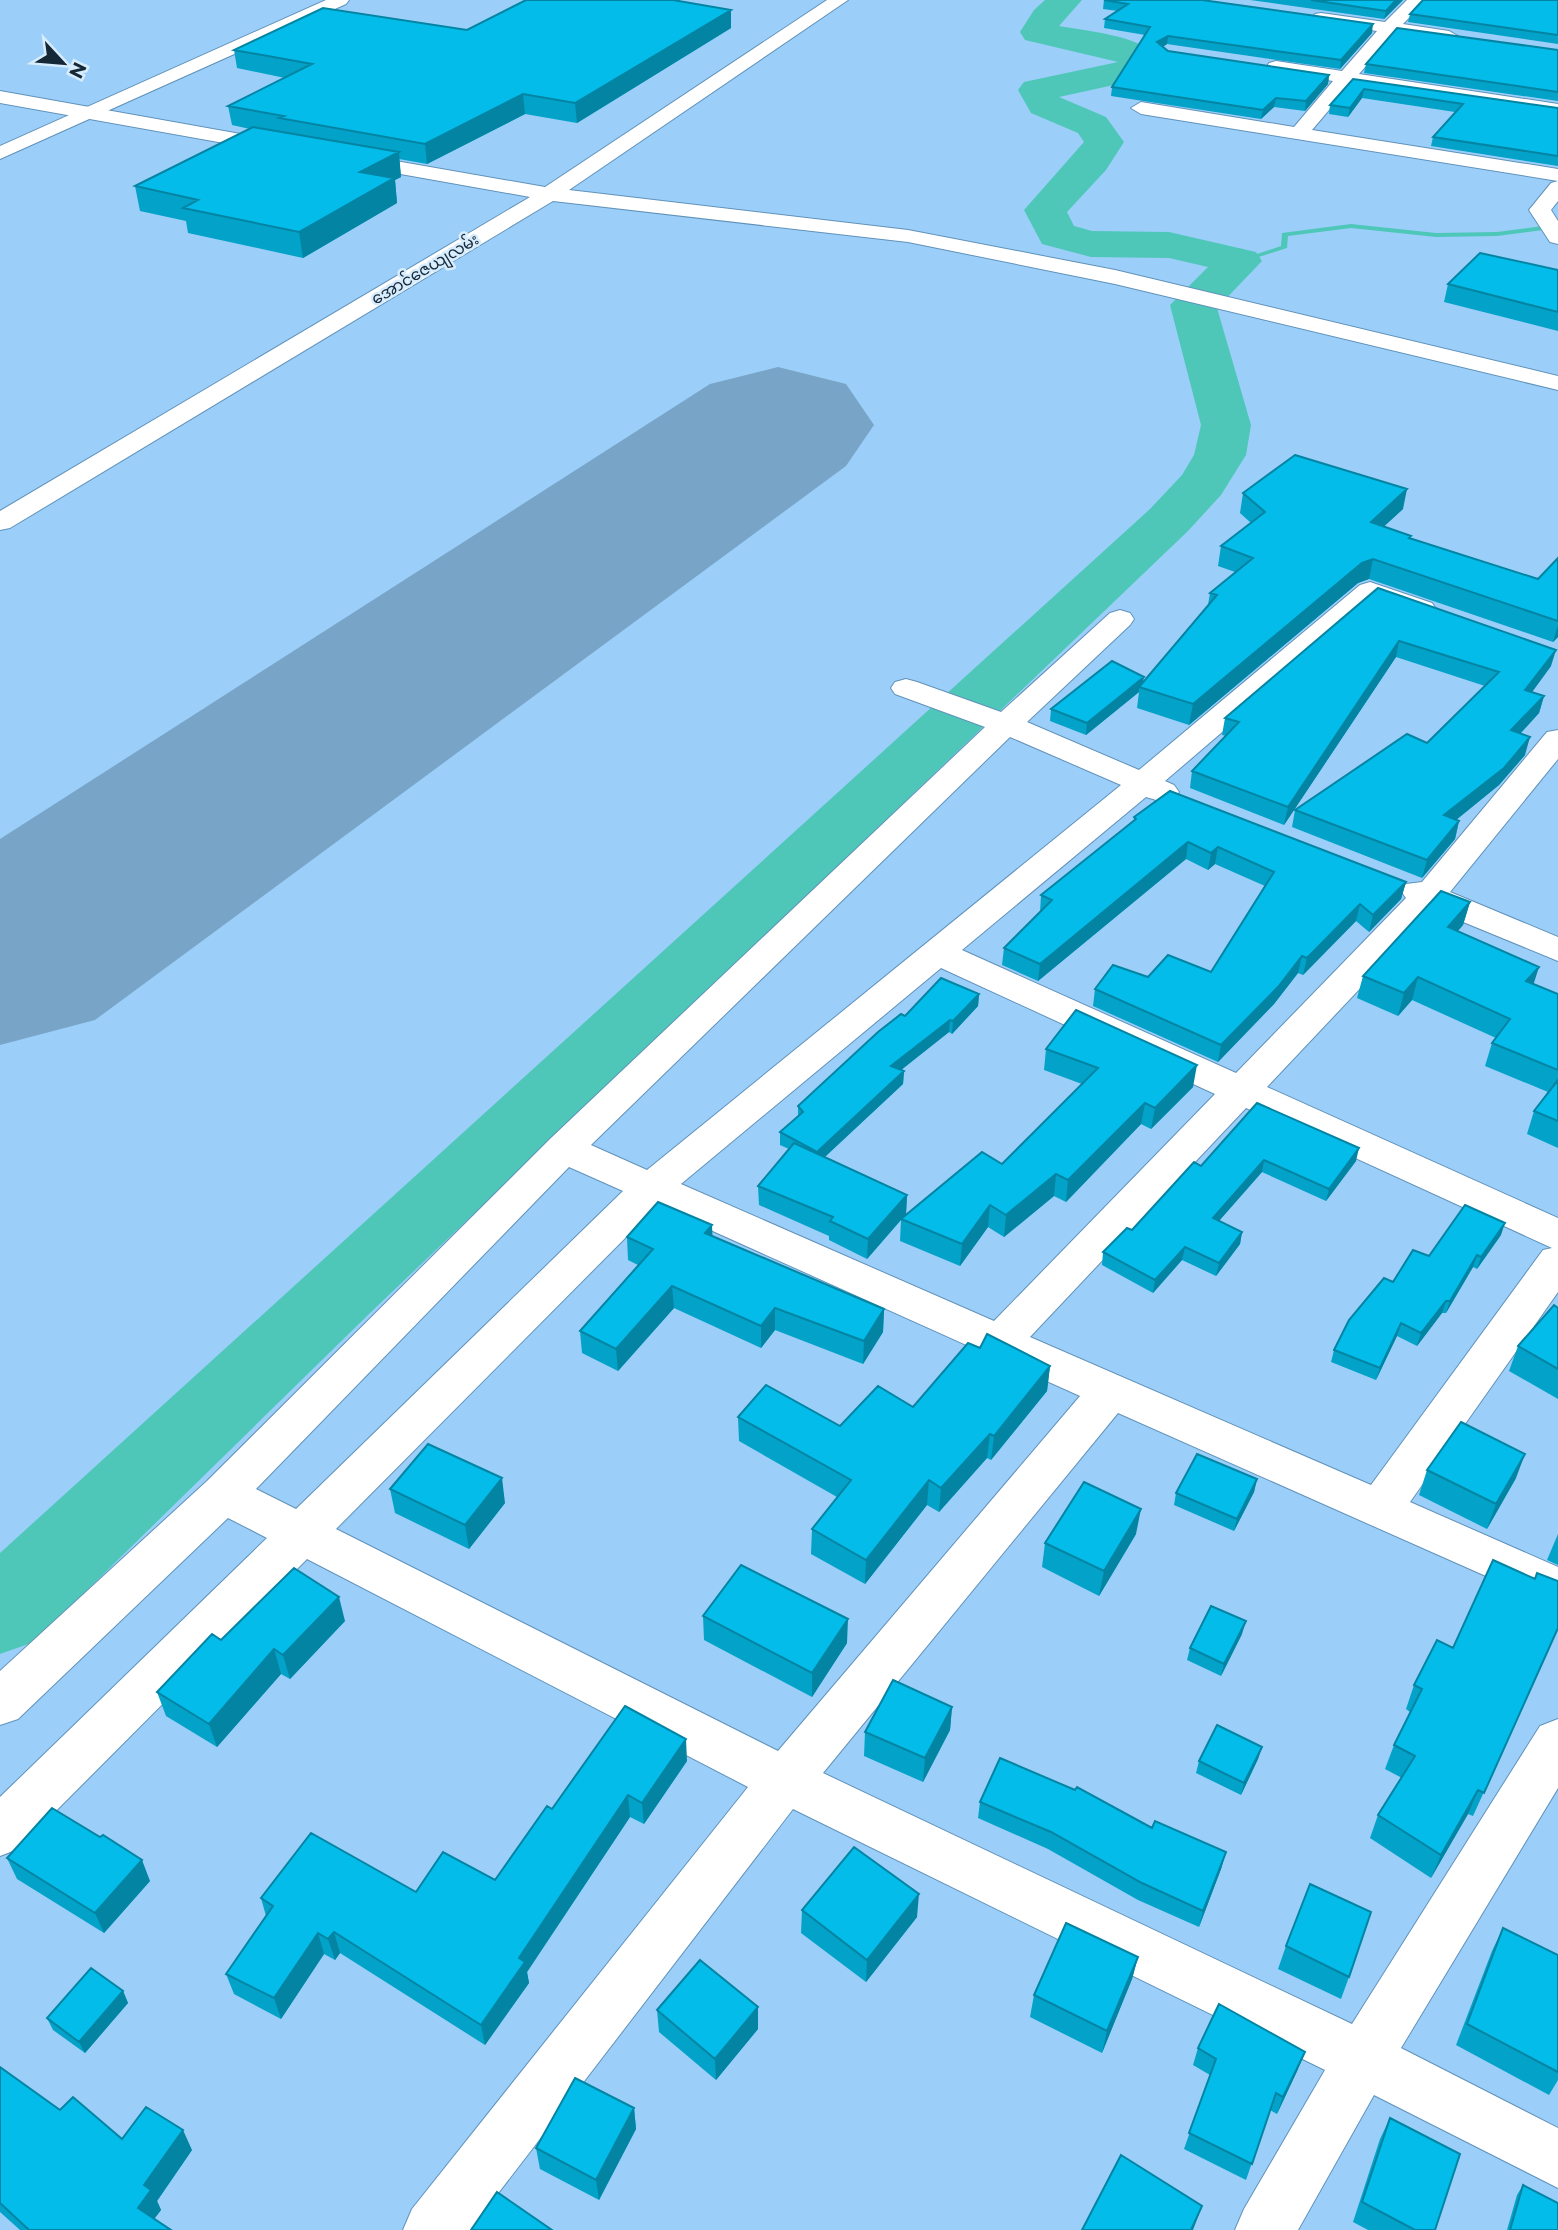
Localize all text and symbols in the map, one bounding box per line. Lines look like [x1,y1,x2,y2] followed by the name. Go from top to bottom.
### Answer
[28,28,98,98] north arrow
[64,58,92,82] text: N
[367,228,484,312] street label: အောင်ဇေယျလမ်း

